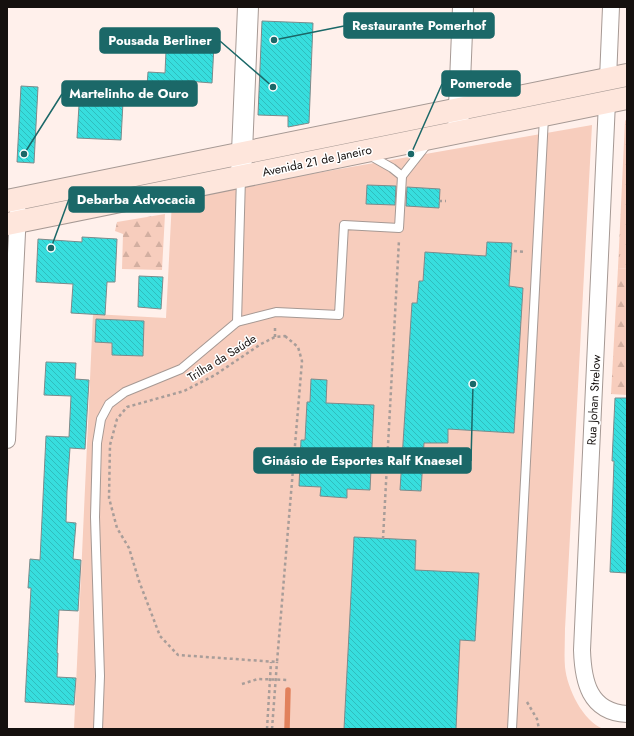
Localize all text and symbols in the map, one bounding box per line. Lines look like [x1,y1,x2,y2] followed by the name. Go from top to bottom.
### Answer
[344,13,494,38] callout: Restaurante Pomerhof
[352,16,487,35] text: Restaurante Pomerhof
[100,28,220,53] callout: Pousada Berliner
[108,31,212,50] text: Pousada Berliner
[442,71,520,96] callout: Pomerode
[450,74,512,93] text: Pomerode
[62,81,197,106] callout: Martelinho de Ouro
[69,84,189,103] text: Martelinho de Ouro
[261,141,374,181] street label: Avenida 21 de Janeiro
[69,187,204,212] callout: Debarba Advocacia
[77,190,195,209] text: Debarba Advocacia
[184,330,260,386] street label: Trilha da Saúde
[583,353,605,446] street label: Rua Johan Strelow
[254,448,471,473] callout: Ginásio de Esportes Ralf Knaesel
[262,451,462,470] text: Ginásio de Esportes Ralf Knaesel

